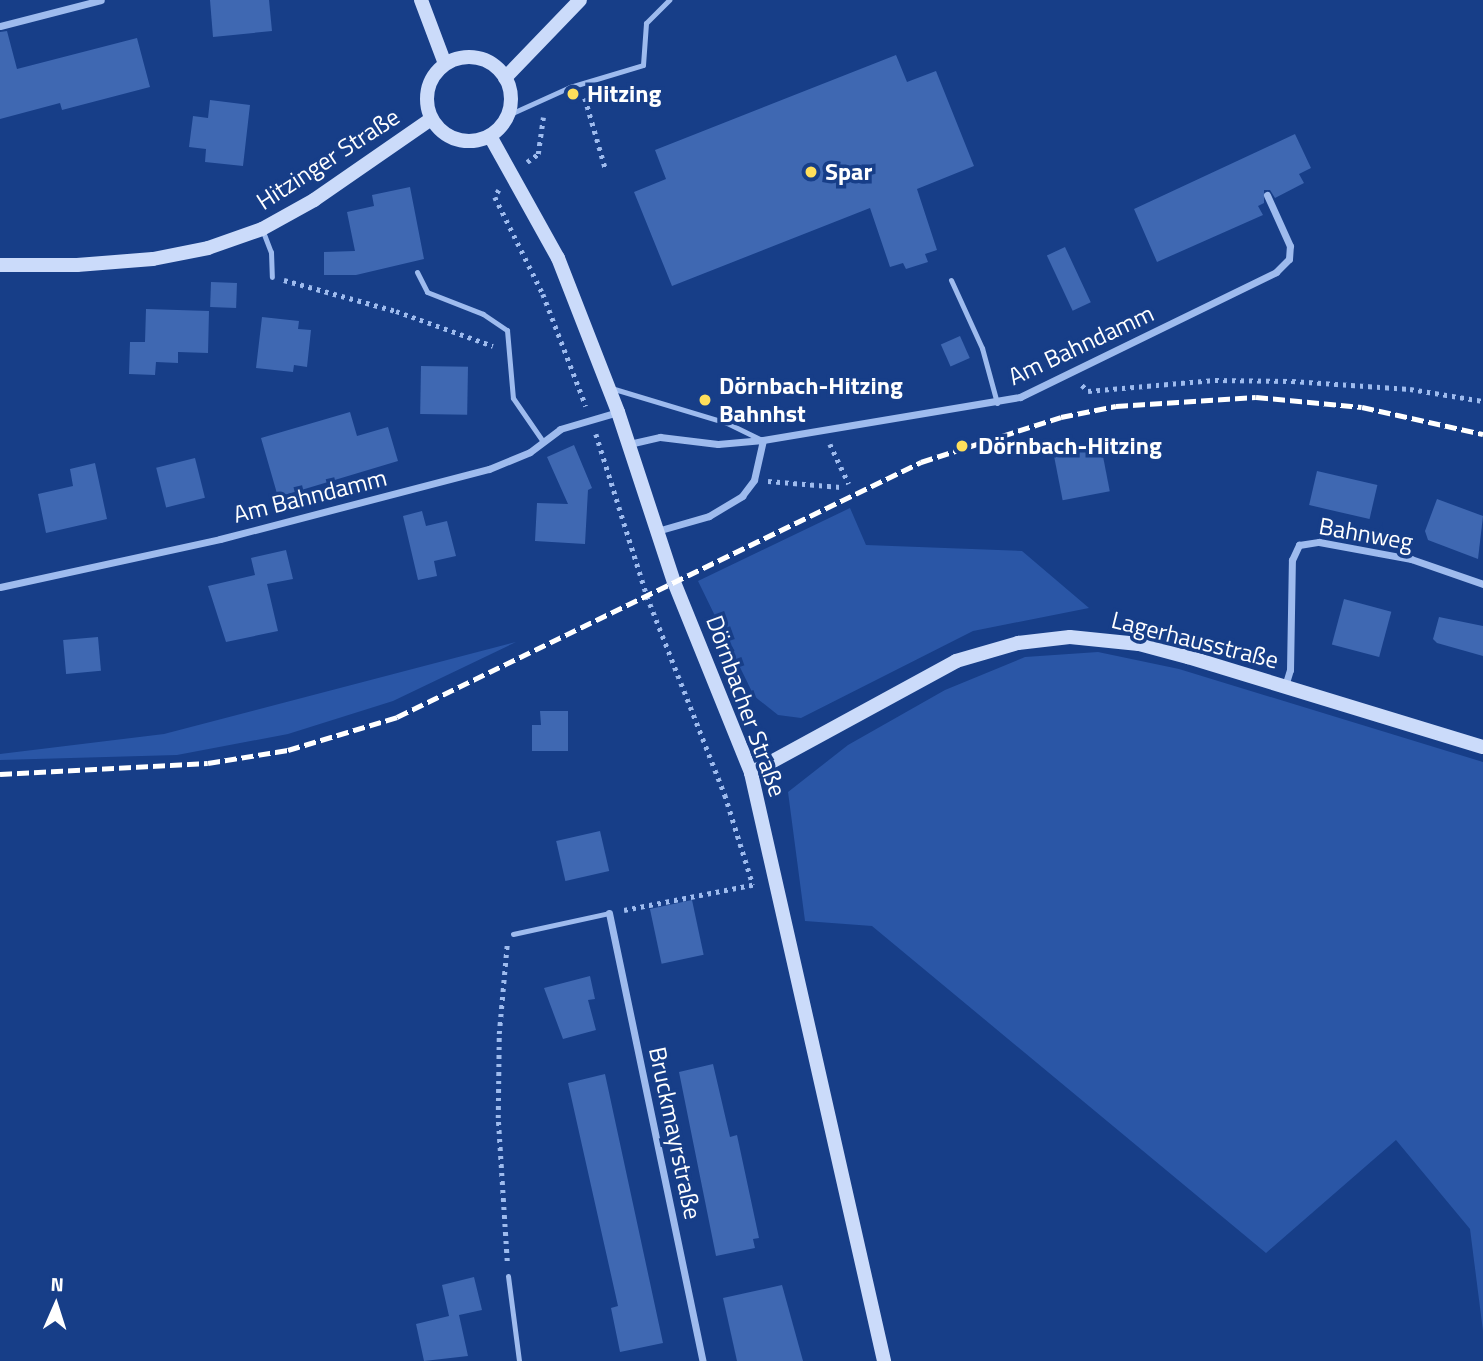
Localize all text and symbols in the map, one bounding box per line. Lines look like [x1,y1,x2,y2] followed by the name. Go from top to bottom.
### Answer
[587,80,661,108] place label: Hitzing
[565,86,581,102] marker: Hitzing
[251,102,405,216] street label: Hitzinger Straße
[825,158,872,186] place label: Spar
[803,164,819,180] marker: Spar
[1004,299,1158,391] street label: Am Bahndamm
[719,372,903,428] place label: Dörnbach-Hitzing Bahnhst
[697,392,713,408] marker: Dörnbach-Hitzing Bahnhst
[978,432,1162,460] place label: Dörnbach-Hitzing
[952,436,972,456] marker: Dörnbach-Hitzing
[230,463,390,529] street label: Am Bahndamm
[1317,512,1415,556] street label: Bahnweg
[1109,605,1281,675] street label: Lagerhausstraße
[700,612,792,800] street label: Dörnbacher Straße
[643,1044,707,1222] street label: Bruckmayrstraße
[50,1269,64,1298] text: N
[21,1270,91,1340] north arrow

